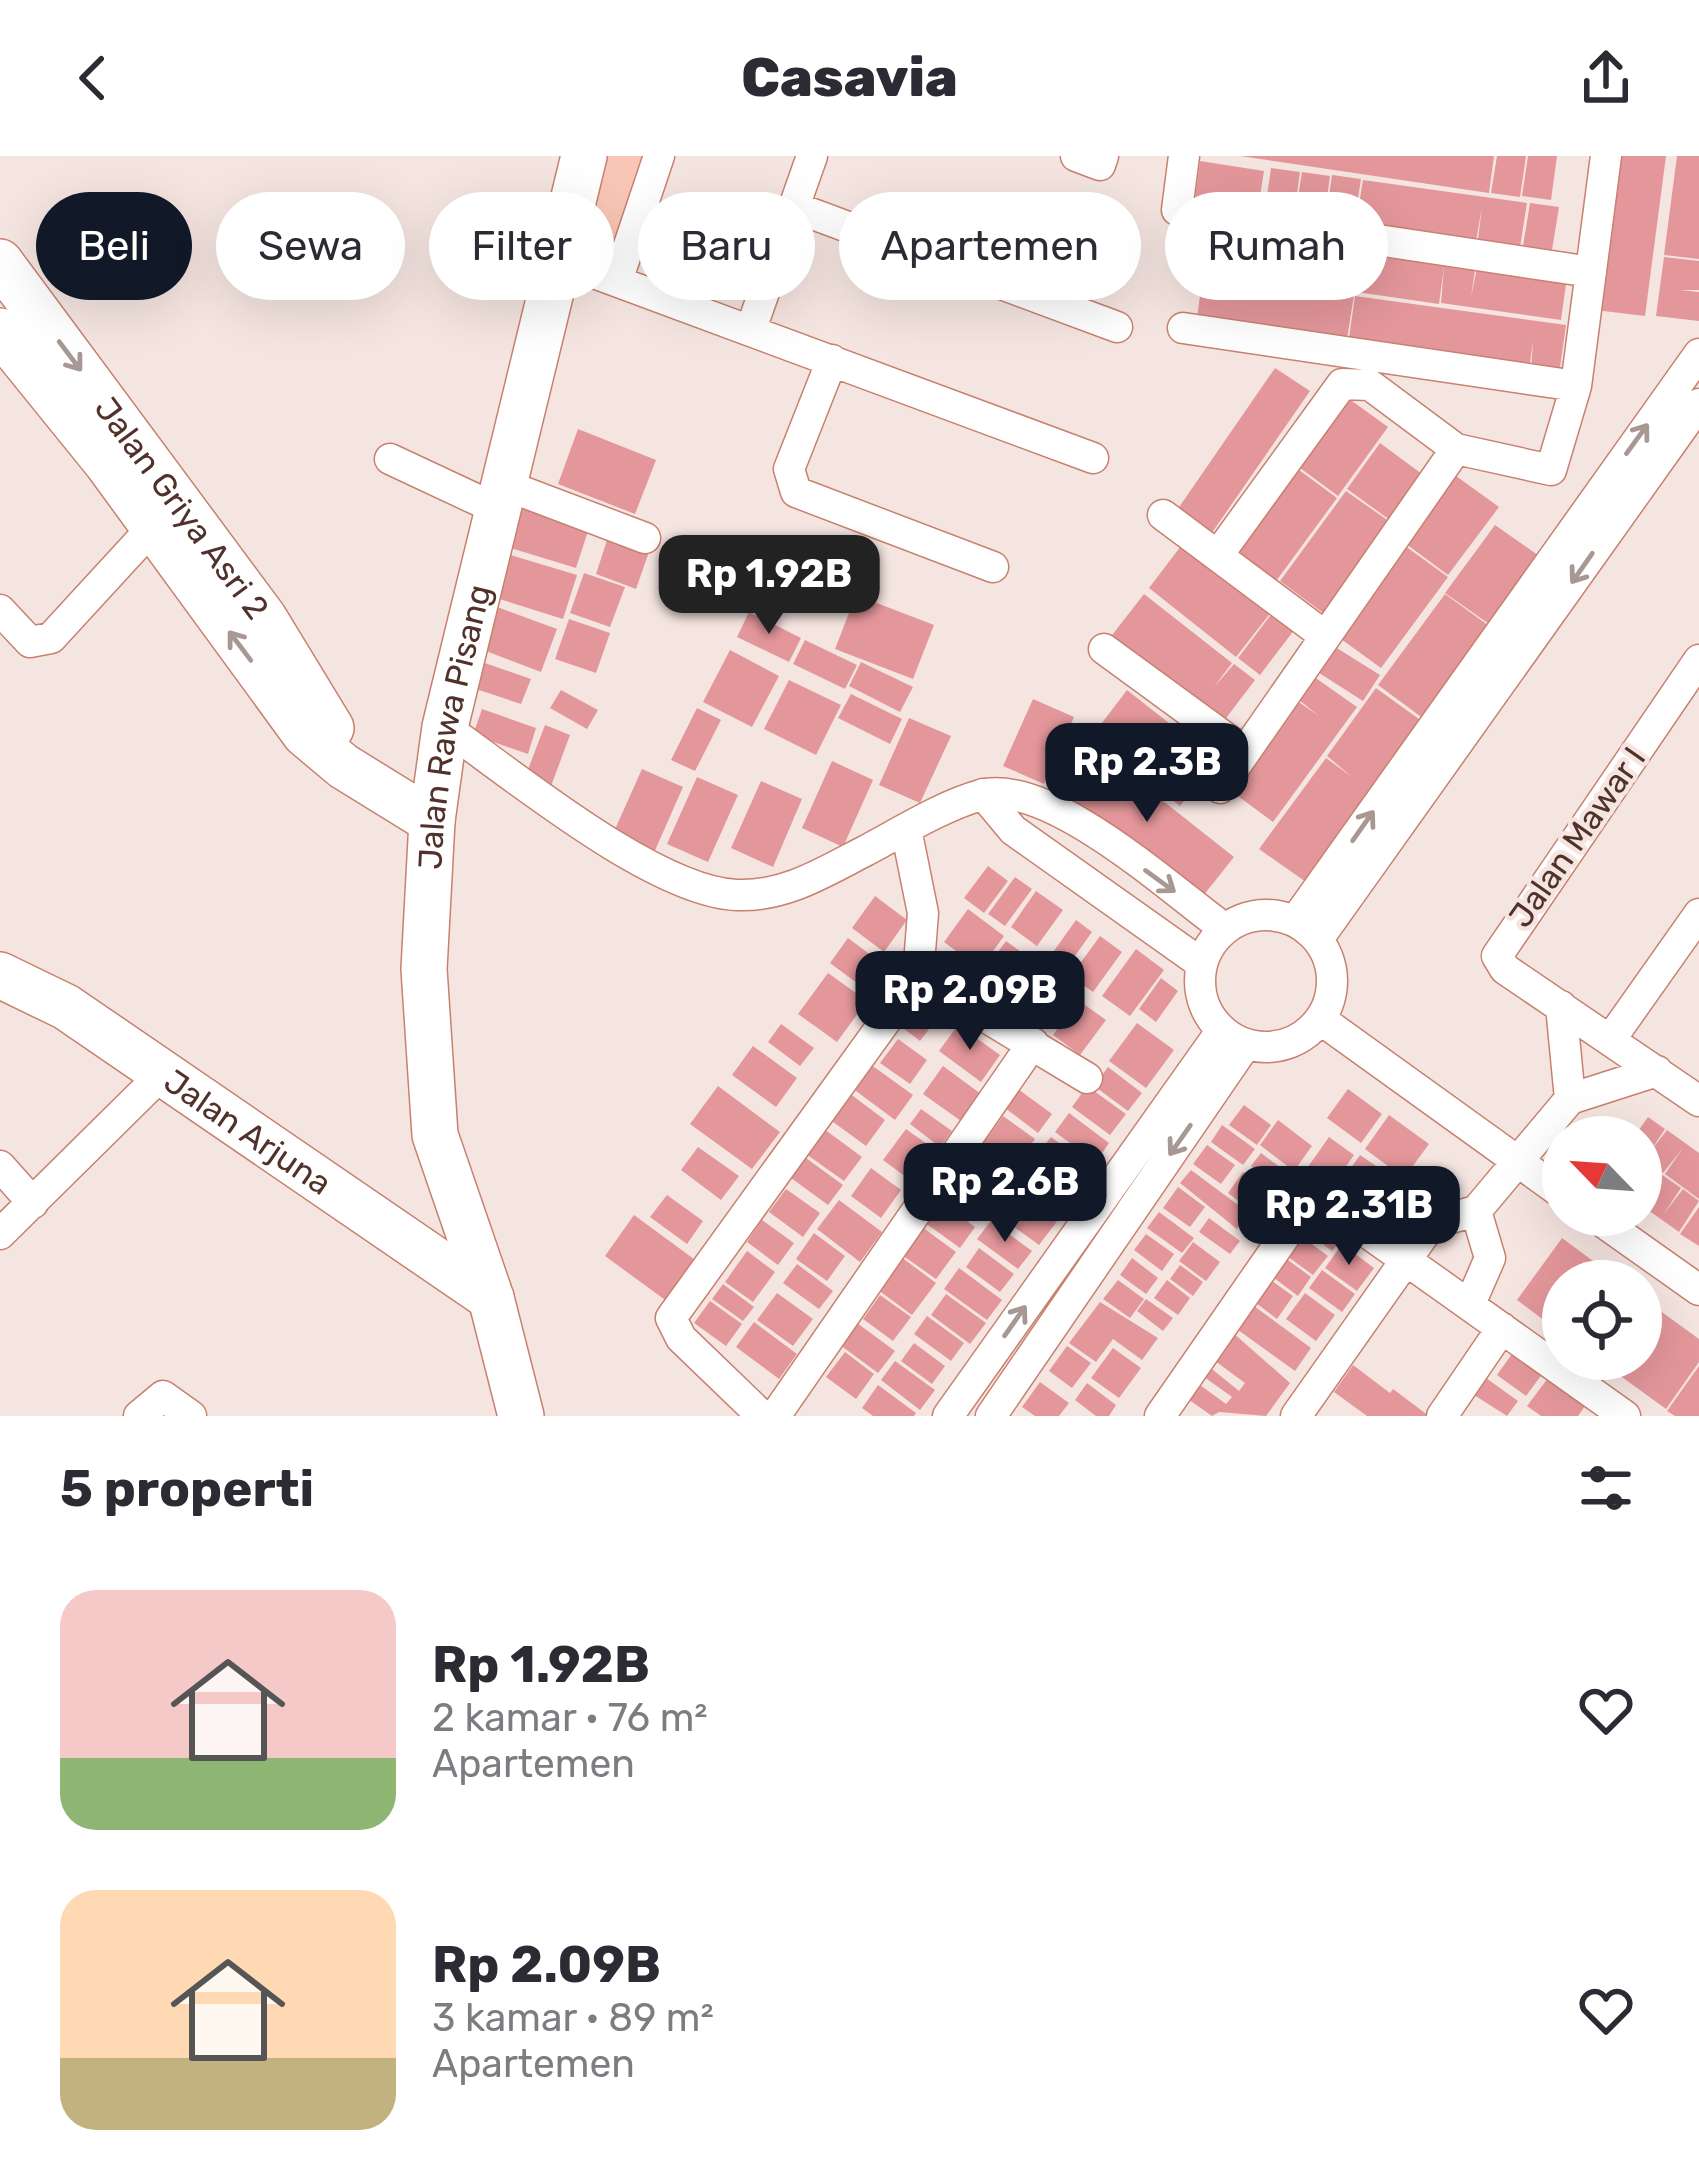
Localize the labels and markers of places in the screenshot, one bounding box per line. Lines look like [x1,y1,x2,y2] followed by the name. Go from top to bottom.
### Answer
[645,535,893,637] pin: Rp 1.92B
[1036,723,1258,825] pin: Rp 2.3B
[846,951,1094,1053] pin: Rp 2.09B
[894,1143,1116,1245] pin: Rp 2.6B
[1225,1166,1473,1268] pin: Rp 2.31B

